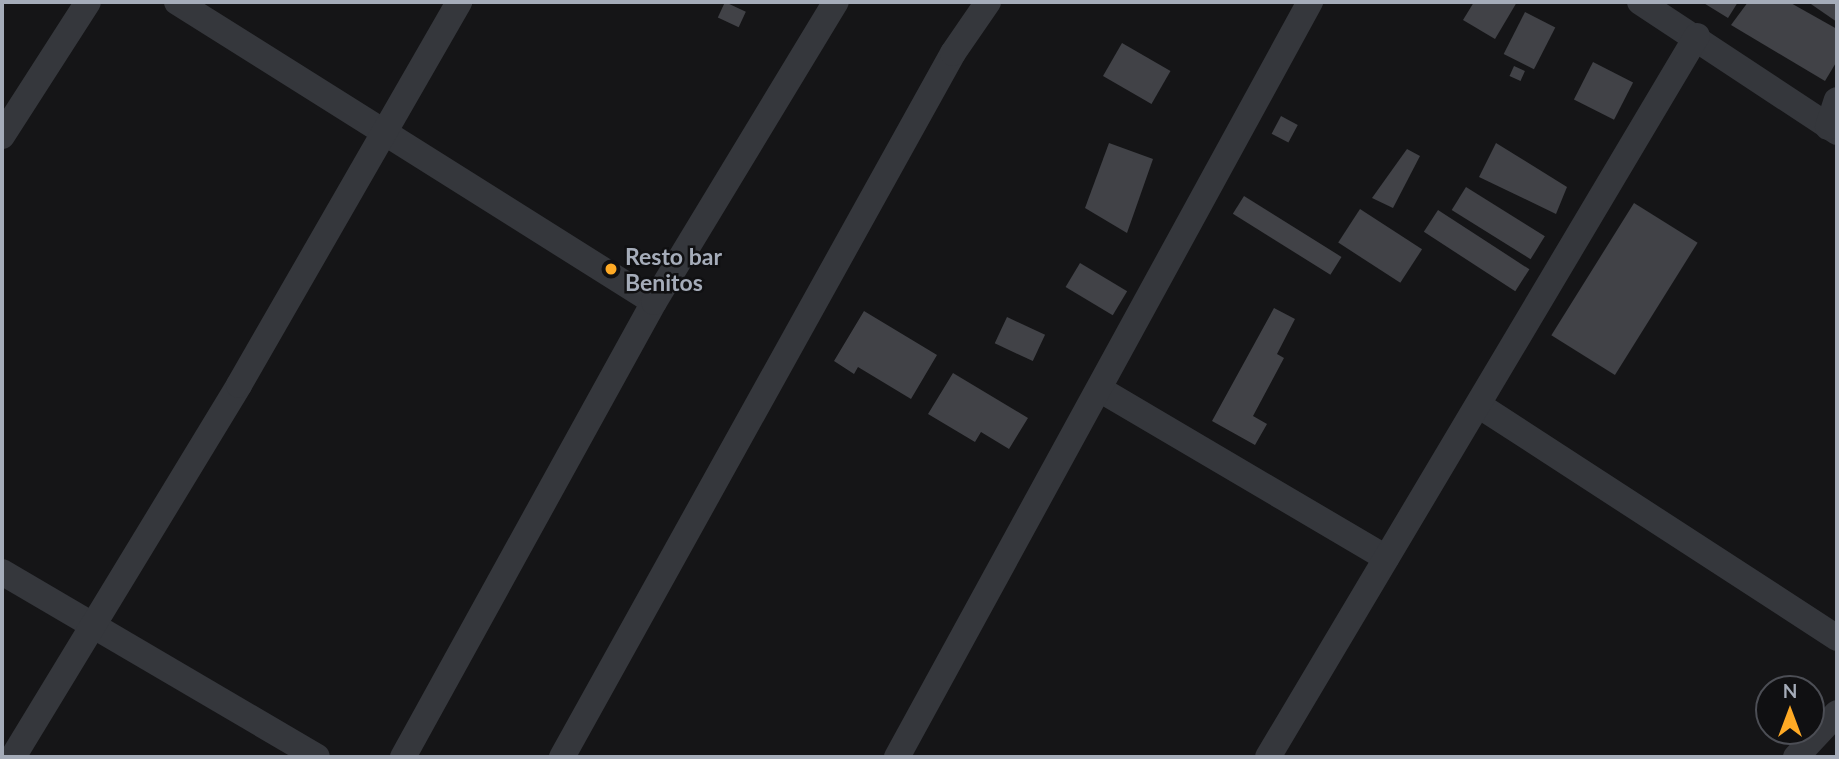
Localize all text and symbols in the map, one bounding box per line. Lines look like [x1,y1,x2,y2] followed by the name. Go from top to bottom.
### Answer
[625,242,722,296] place label: Resto bar Benitos
[603,261,619,277] marker: Resto bar Benitos
[1755,675,1825,745] north arrow
[1783,679,1797,702] text: N

